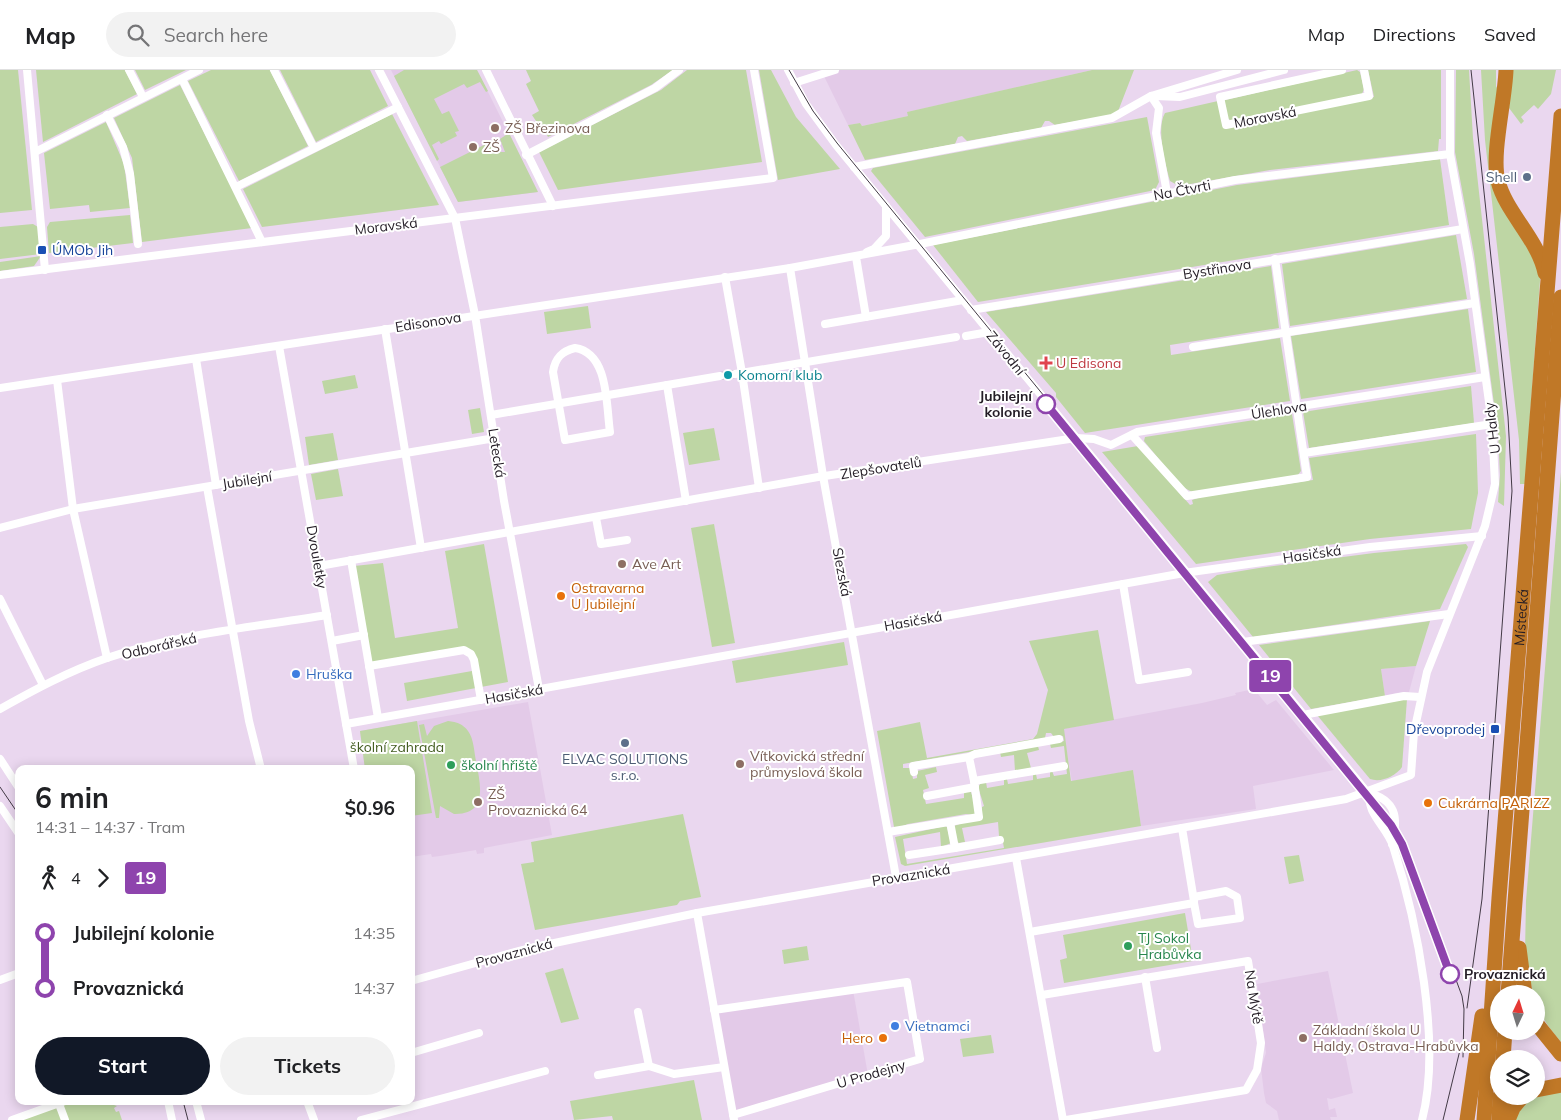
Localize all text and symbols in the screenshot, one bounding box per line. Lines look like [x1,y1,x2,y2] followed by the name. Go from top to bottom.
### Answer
[106,12,456,57] search box
[25,20,76,50] text: Map
[124,21,152,49] icon: search
[164,23,268,47] text: Search here
[1308,23,1345,46] text: Map
[1373,23,1456,46] text: Directions
[1484,23,1536,46] text: Saved
[1232,102,1298,132] street label: Moravská
[505,119,590,137] place label: ZŠ Březinova
[489,122,501,134] marker: ZŠ Březinova
[483,138,500,156] place label: ZŠ
[467,141,479,153] marker: ZŠ
[1486,168,1517,186] place label: Shell
[1521,171,1533,183] marker: Shell
[1152,176,1212,204] street label: Na Čtvrti
[354,213,418,239] street label: Moravská
[52,241,113,259] place label: ÚMOb Jih
[36,244,48,256] marker: ÚMOb Jih
[1182,255,1252,283] street label: Bystřinova
[394,308,462,336] street label: Edisonova
[983,327,1030,379] street label: Závodní
[1056,354,1121,372] place label: U Edisona
[1040,357,1052,369] marker: U Edisona
[738,366,822,384] place label: Komorní klub
[722,369,734,381] marker: Komorní klub
[979,387,1033,421] place label: Jubilejní kolonie
[1036,394,1056,414] marker: Jubilejní kolonie
[1250,397,1308,423] street label: Úlehlova
[1480,400,1504,455] street label: U Haldy
[484,427,510,479] street label: Letecká
[839,453,923,483] street label: Zlepšovatelů
[221,467,274,493] street label: Jubilejní
[303,524,332,591] street label: Dvouletky
[1282,541,1342,567] street label: Hasičská
[828,546,856,598] street label: Slezská
[632,555,681,573] place label: Ave Art
[616,558,628,570] marker: Ave Art
[571,579,644,613] place label: Ostravarna U Jubilejní
[1510,588,1532,647] street label: Místecká
[555,590,567,602] marker: Ostravarna U Jubilejní
[882,607,944,635] street label: Hasičská
[120,629,198,663] street label: Odborářská
[1248,660,1292,692] line badge: 19
[1259,664,1281,687] text: 19
[306,665,352,683] place label: Hruška
[290,668,302,680] marker: Hruška
[483,680,545,708] street label: Hasičská
[1406,720,1485,738] place label: Dřevoprodej
[1489,723,1501,735] marker: Dřevoprodej
[619,737,631,749] marker: ELVAC SOLUTIONS s.r.o.
[350,738,444,756] park label: školní zahrada
[750,747,865,781] place label: Vítkovická střední průmyslová škola
[562,750,688,784] place label: ELVAC SOLUTIONS s.r.o.
[461,756,537,774] place label: školní hřiště
[734,758,746,770] marker: Vítkovická střední průmyslová škola
[445,759,457,771] marker: školní hřiště
[35,780,109,815] text: 6 min
[488,785,588,819] place label: ZŠ Provaznická 64
[1438,794,1550,812] place label: Cukrárna PARIZZ
[345,796,395,820] text: $0.96
[472,796,484,808] marker: ZŠ Provaznická 64
[1422,797,1434,809] marker: Cukrárna PARIZZ
[35,817,185,837] text: 14:31 – 14:37 · Tram
[871,860,951,890] street label: Provaznická
[35,864,63,892] icon: walk
[89,864,117,892] icon: forward
[135,866,156,889] text: 19
[71,868,81,888] text: 4
[73,921,214,945] text: Jubilejní kolonie
[353,923,395,943] text: 14:35
[1138,929,1202,963] place label: TJ Sokol Hrabůvka
[474,934,554,972] street label: Provaznická
[1122,940,1134,952] marker: TJ Sokol Hrabůvka
[1440,964,1460,984] marker: Provaznická
[1464,965,1546,983] place label: Provaznická
[1241,969,1267,1025] street label: Na Mýtě
[73,976,184,1000] text: Provaznická
[353,978,395,998] text: 14:37
[1490,985,1545,1040] north arrow
[1490,985,1545,1105] map controls
[905,1017,970,1035] place label: Vietnamci
[889,1020,901,1032] marker: Vietnamci
[1313,1021,1479,1055] place label: Základní škola U Haldy, Ostrava-Hrabůvka
[842,1029,873,1047] place label: Hero
[877,1032,889,1044] marker: Hero
[1297,1032,1309,1044] marker: Základní škola U Haldy, Ostrava-Hrabůvka
[35,1037,210,1095] button: Start
[220,1037,395,1095] button: Tickets
[1490,1050,1545,1105] button: layers
[835,1055,908,1092] street label: U Prodejny

